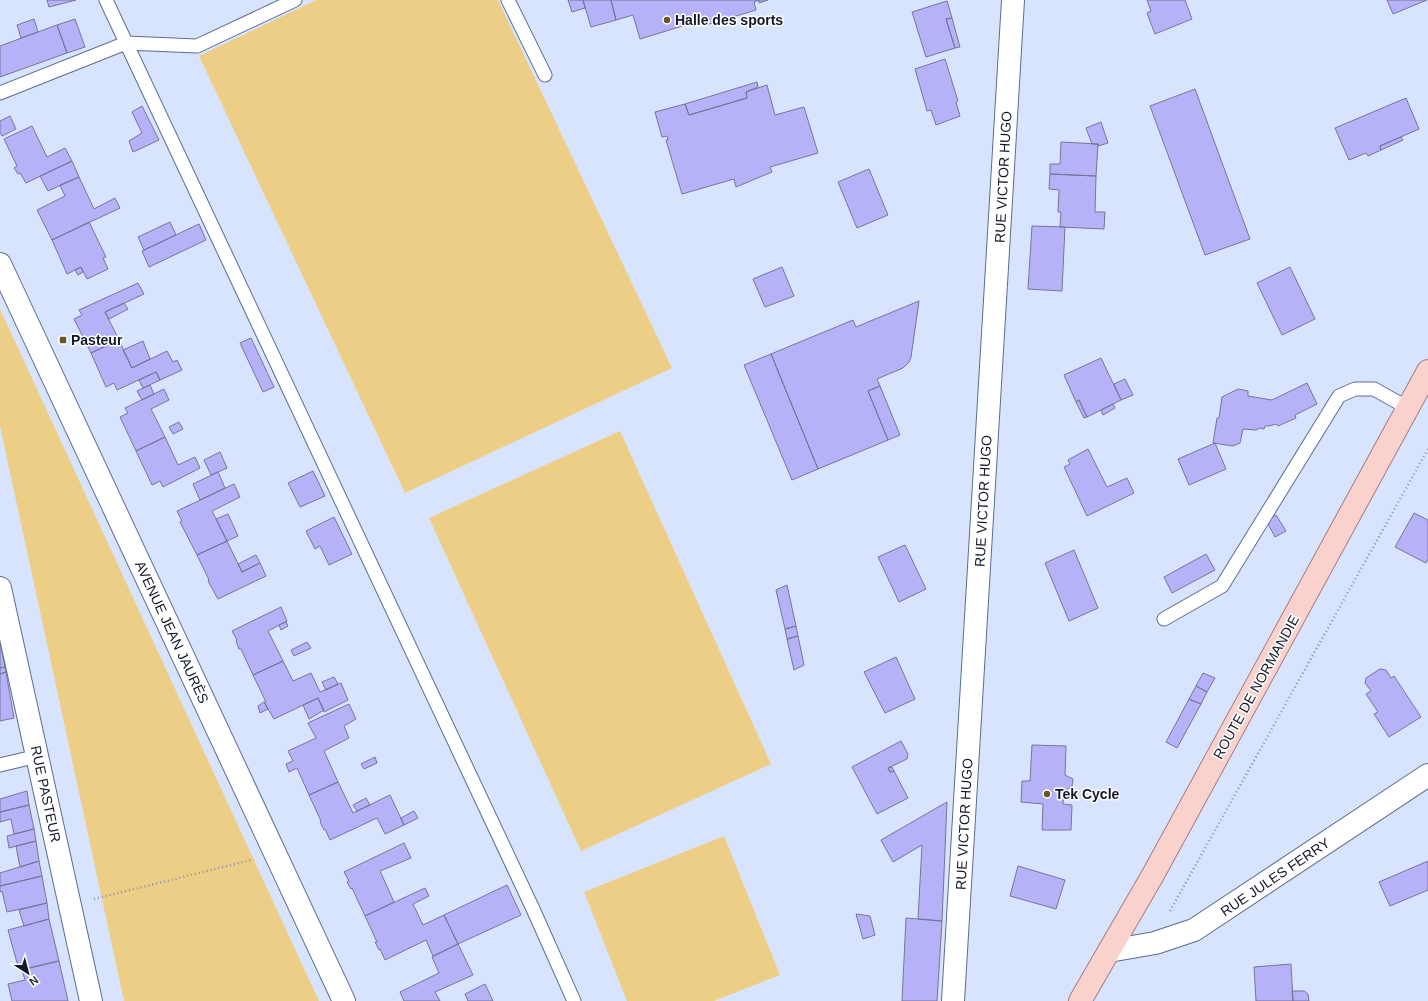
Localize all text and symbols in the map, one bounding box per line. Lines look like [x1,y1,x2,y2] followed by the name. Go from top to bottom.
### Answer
[675,12,783,28] place label: Halle des sports
[662,15,672,25] marker: Halle des sports
[992,111,1014,243] street label: RUE VICTOR HUGO
[71,332,123,348] place label: Pasteur
[58,335,68,345] marker: Pasteur
[972,435,994,567] street label: RUE VICTOR HUGO
[132,558,212,706] street label: AVENUE JEAN JAURÈS
[1210,612,1302,762] street label: ROUTE DE NORMANDIE
[28,744,64,844] street label: RUE PASTEUR
[953,758,975,890] street label: RUE VICTOR HUGO
[1055,786,1120,802] place label: Tek Cycle
[1042,789,1052,799] marker: Tek Cycle
[1217,834,1333,919] street label: RUE JULES FERRY
[8,953,48,993] north arrow
[27,974,41,988] text: N

